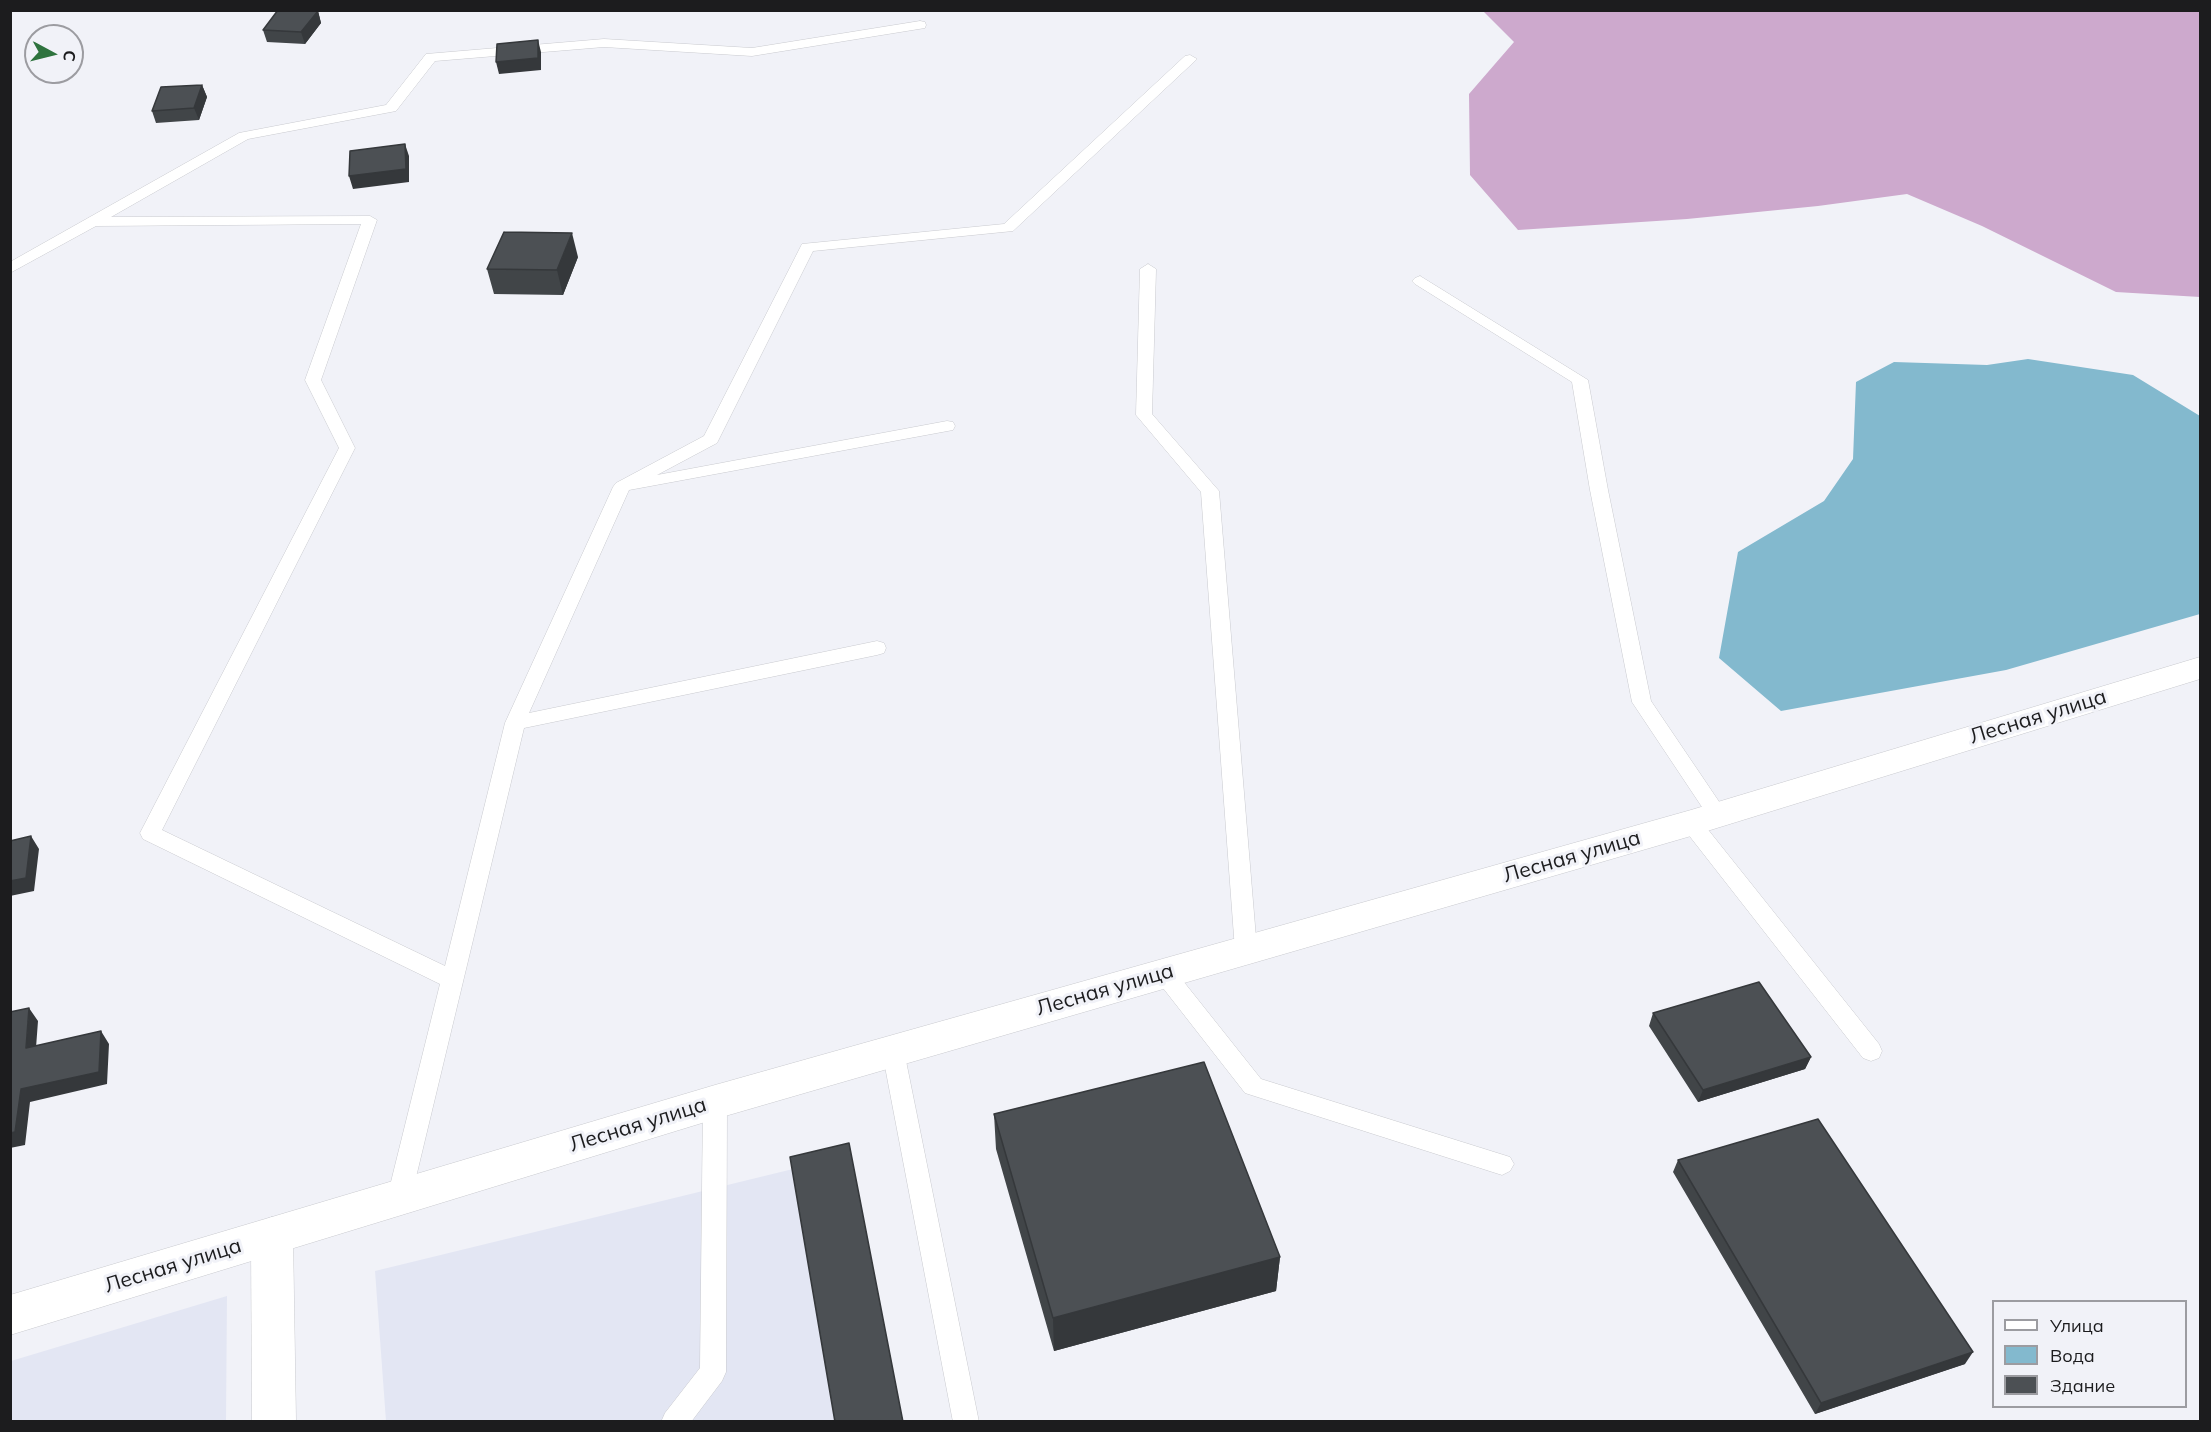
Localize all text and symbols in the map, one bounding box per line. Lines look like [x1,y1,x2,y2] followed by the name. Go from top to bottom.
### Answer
[24,24,84,84] north arrow
[59,49,80,63] text: С
[1967,684,2109,750] street label: Лесная улица
[1500,825,1644,889] street label: Лесная улица
[1033,958,1177,1022] street label: Лесная улица
[567,1092,709,1158] street label: Лесная улица
[102,1233,244,1299] street label: Лесная улица
[1992,1300,2187,1408] legend
[2050,1314,2104,1337] text: Улица
[2050,1344,2095,1367] text: Вода
[2050,1374,2115,1397] text: Здание

